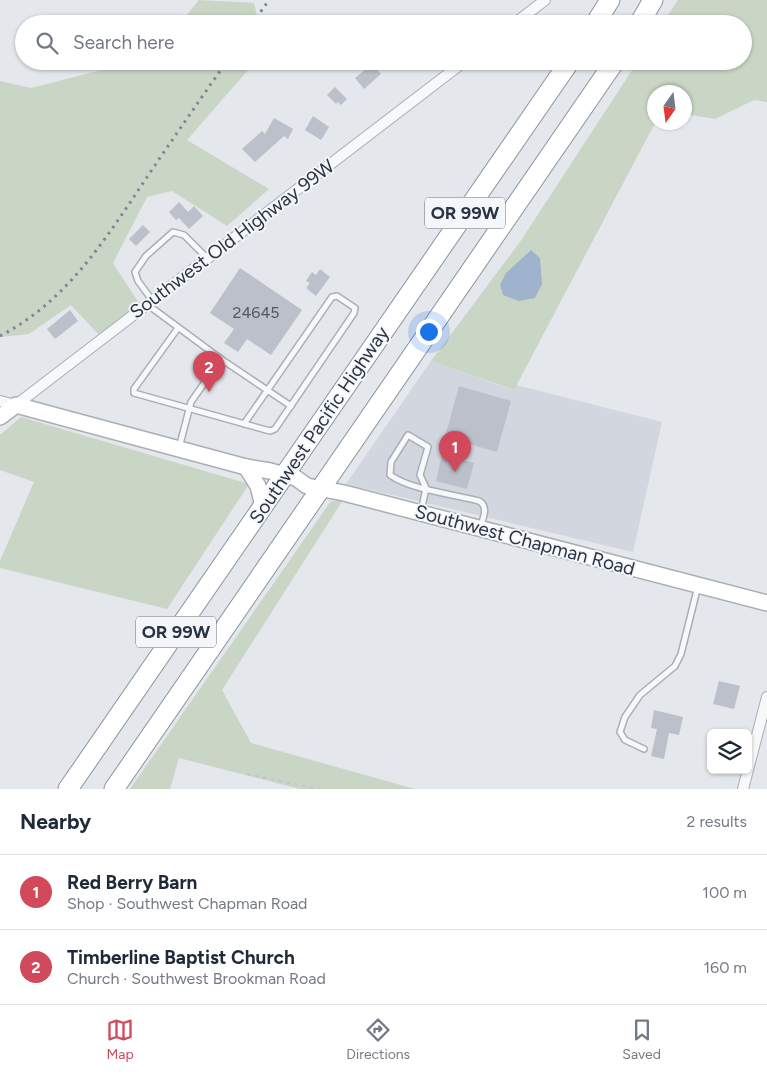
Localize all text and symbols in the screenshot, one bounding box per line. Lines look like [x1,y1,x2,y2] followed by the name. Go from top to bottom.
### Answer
[15,15,752,70] search box
[33,29,61,57] icon: search
[73,31,175,54] text: Search here
[647,85,692,130] north arrow
[125,154,340,324] street label: Southwest Old Highway 99W
[425,198,505,228] road number: OR 99W
[232,303,280,322] house number: 24645
[416,319,442,345] your location
[244,322,394,528] street label: Southwest Pacific Highway
[193,351,225,392] pin: 2
[439,431,471,472] pin: 1
[412,500,638,580] street label: Southwest Chapman Road
[136,616,216,648] road number: OR 99W
[707,729,752,774] map controls
[707,729,752,774] button: layers
[20,809,91,834] text: Nearby
[687,812,747,831] text: 2 results
[67,871,197,894] text: Red Berry Barn
[33,883,39,902] text: 1
[702,883,747,902] text: 100 m
[67,894,307,913] text: Shop · Southwest Chapman Road
[67,946,295,969] text: Timberline Baptist Church
[31,958,41,977] text: 2
[704,958,747,977] text: 160 m
[67,969,326,988] text: Church · Southwest Brookman Road
[106,1016,134,1063] tab: Map
[346,1016,410,1063] tab: Directions
[622,1016,661,1063] tab: Saved

